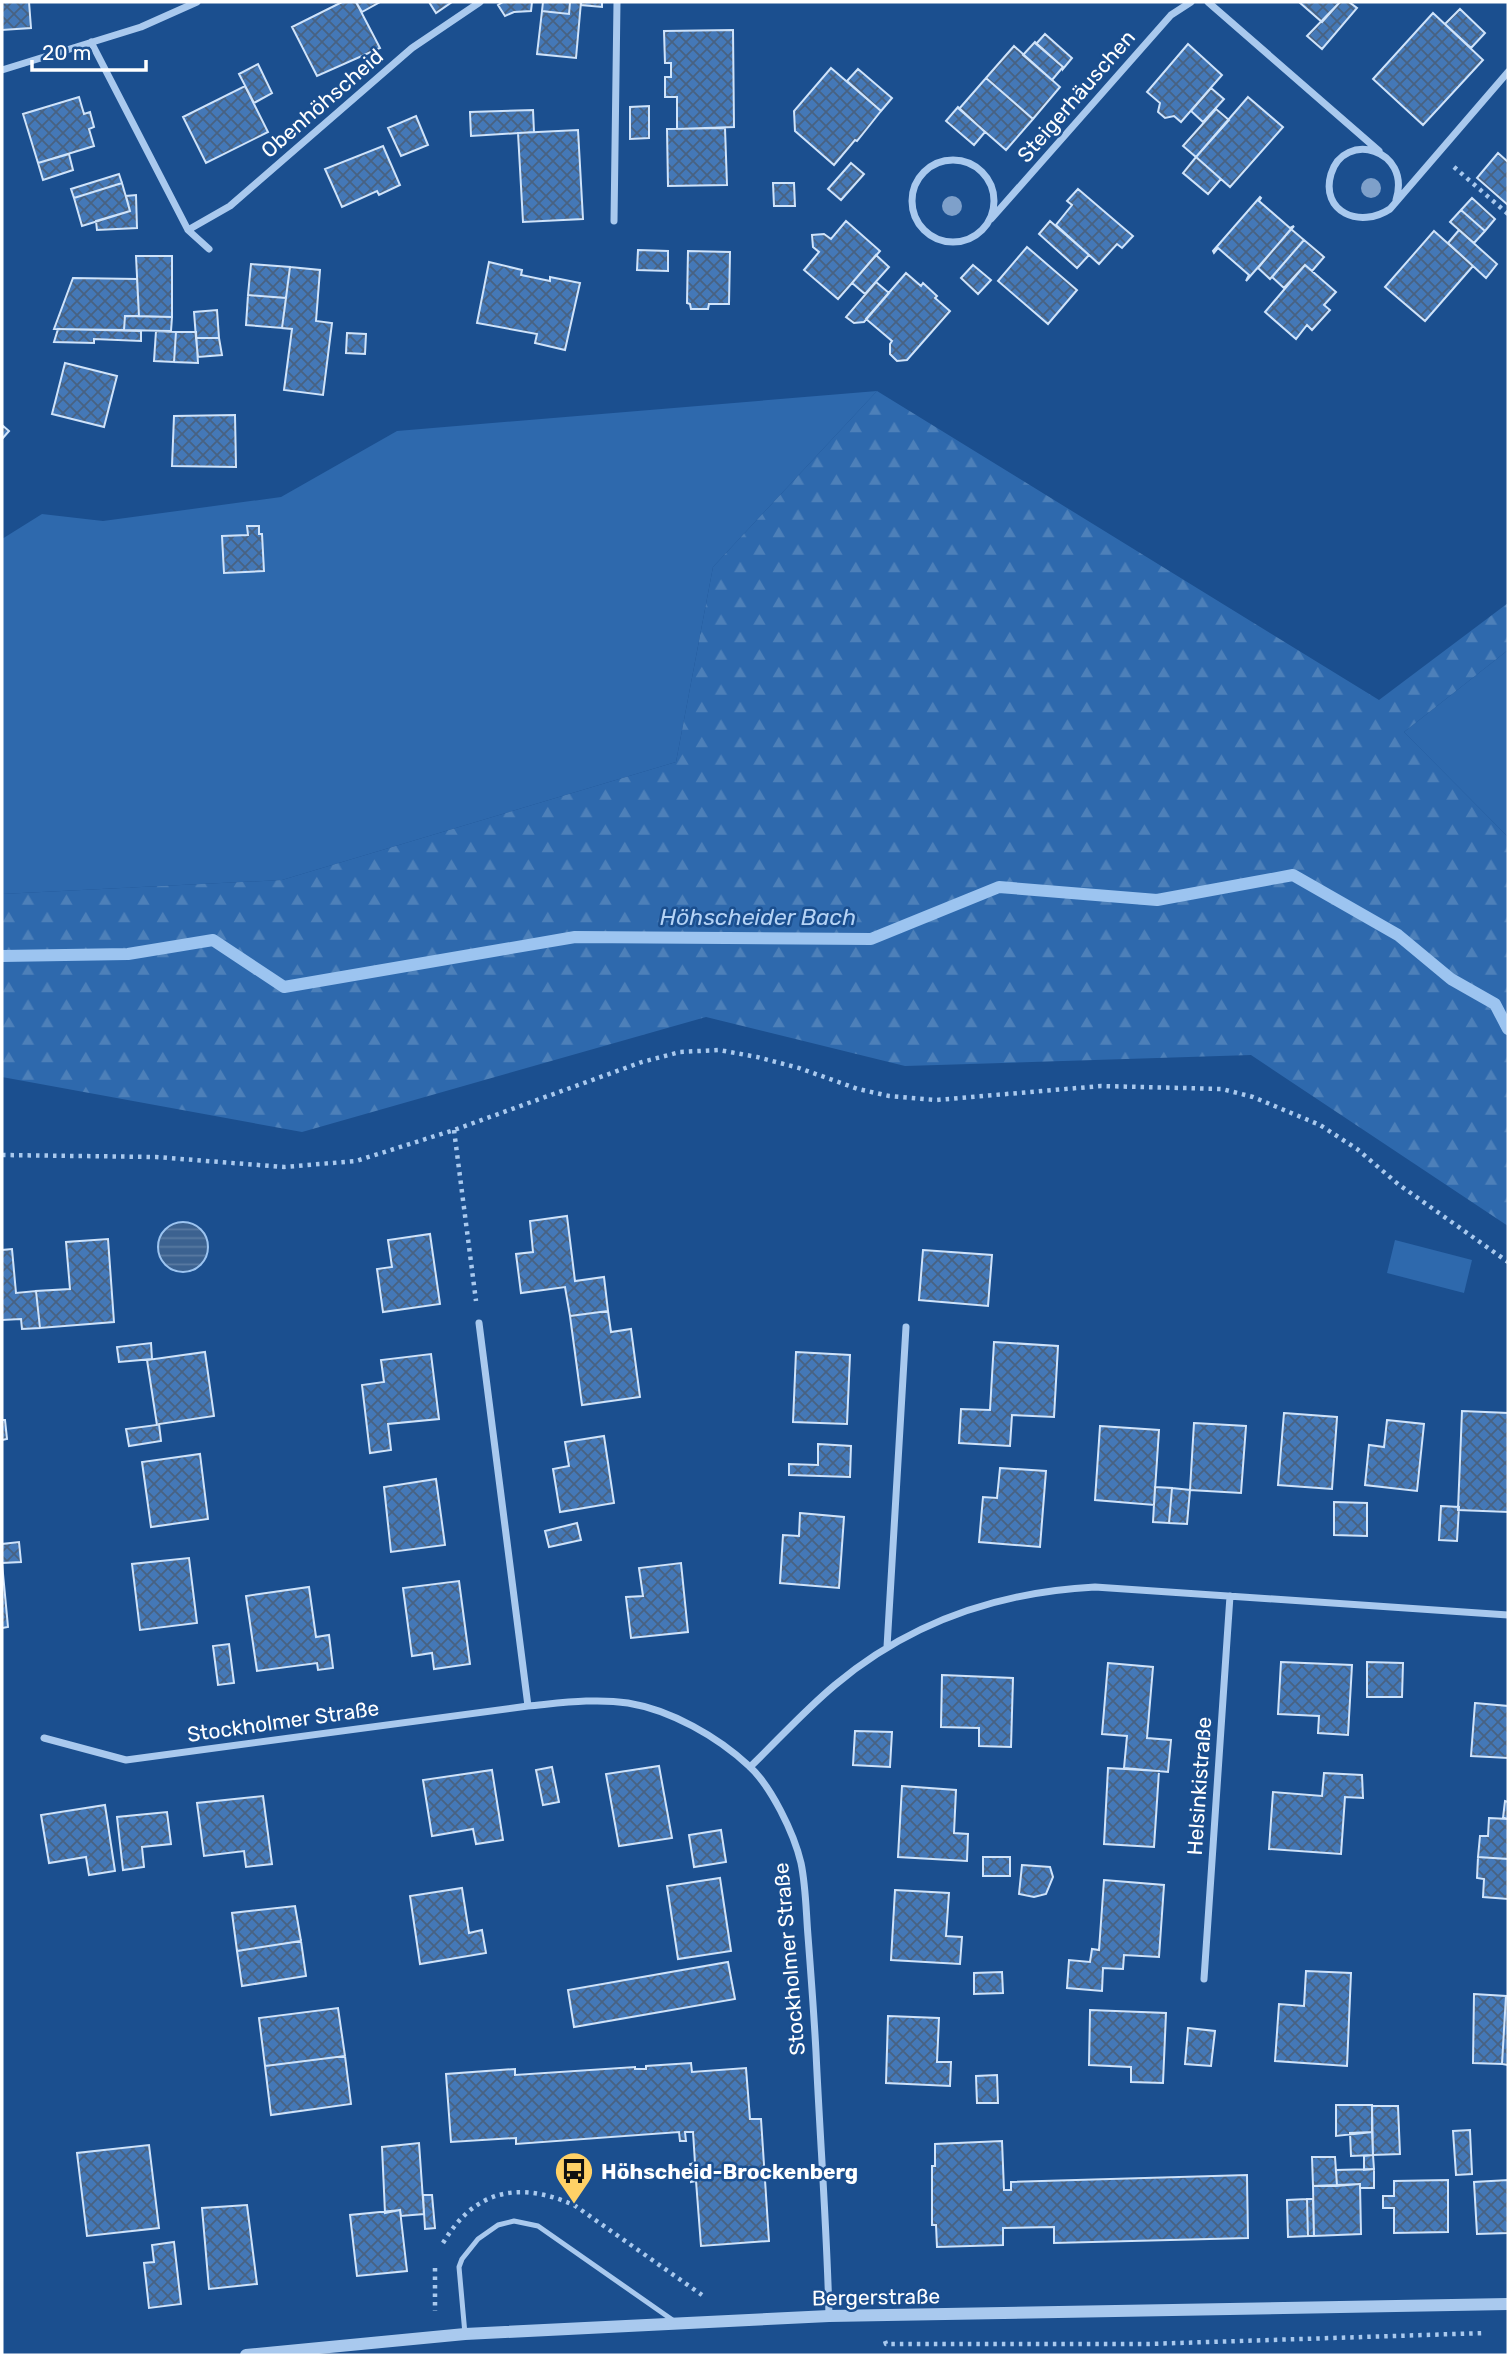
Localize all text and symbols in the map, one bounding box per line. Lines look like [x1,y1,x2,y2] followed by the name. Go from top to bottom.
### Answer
[1012,25,1140,167] street label: Steigerhäuschen
[32,28,145,72] scale bar
[42,40,91,65] text: 20 m
[256,43,388,163] street label: Obenhöhscheid
[660,903,856,931] water label: Höhscheider Bach
[185,1695,381,1747] street label: Stockholmer Straße
[1182,1716,1216,1856] street label: Helsinkistraße
[768,1861,810,2057] street label: Stockholmer Straße
[553,2150,595,2205] bus stop icon: Höhscheid-Brockenberg
[601,2159,858,2184] place label: Höhscheid-Brockenberg
[812,2283,940,2311] street label: Bergerstraße

